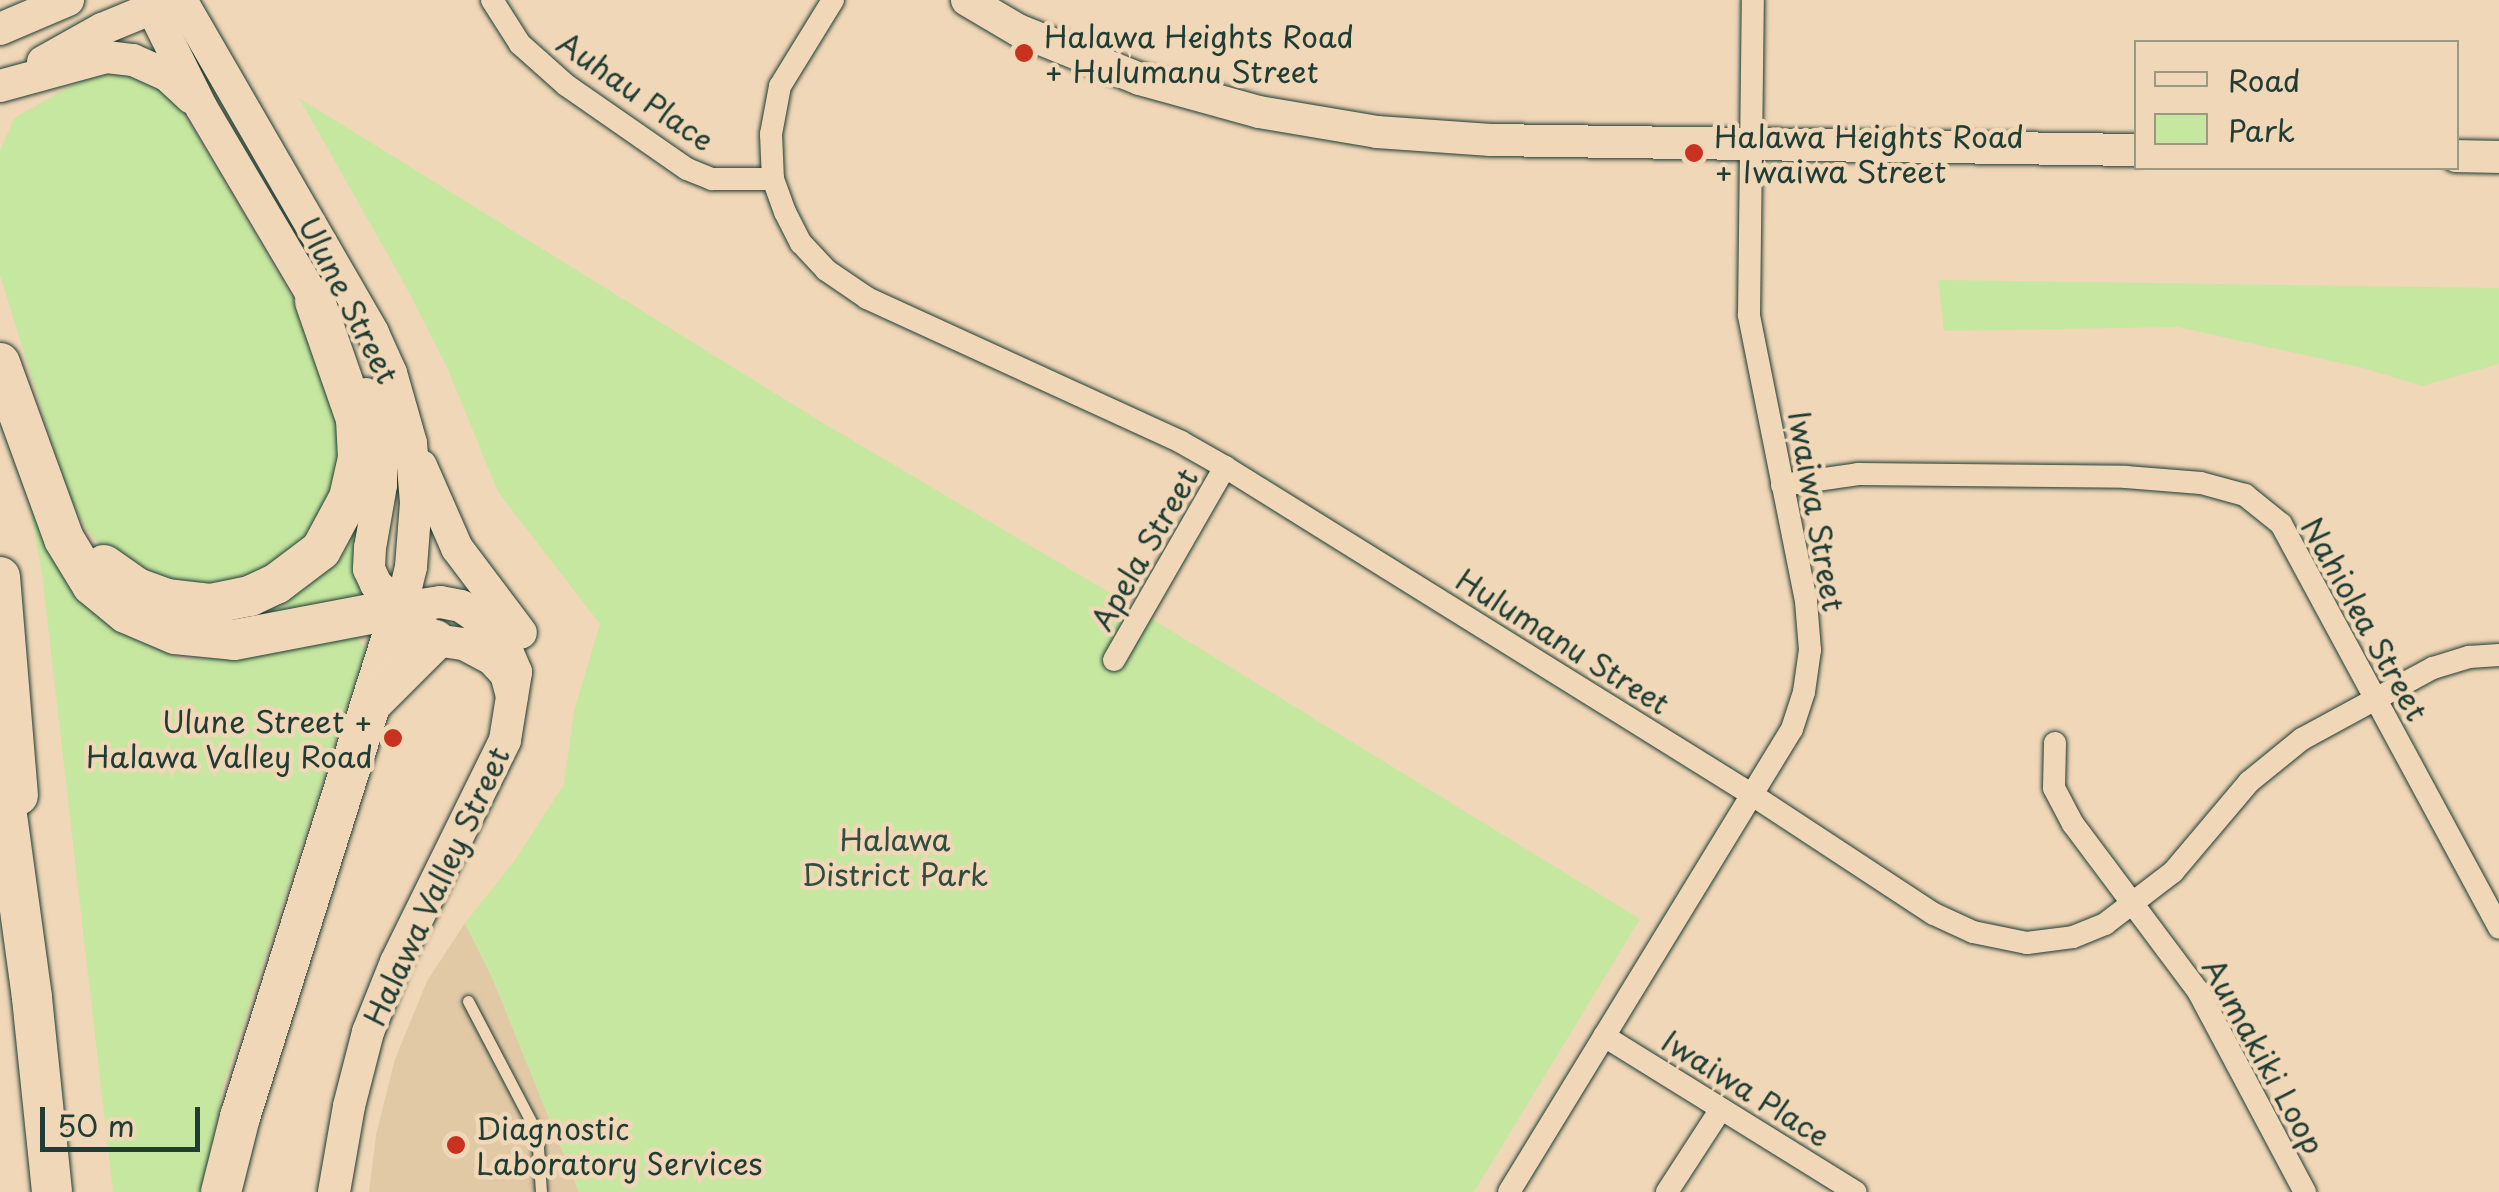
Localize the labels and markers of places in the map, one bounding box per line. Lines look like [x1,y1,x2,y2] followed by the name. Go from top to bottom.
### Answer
[1044,18,1354,88] place label: Halawa Heights Road + Hulumanu Street
[1013,42,1035,64] marker: Halawa Heights Road + Hulumanu Street
[1714,118,2024,188] place label: Halawa Heights Road + Iwaiwa Street
[1683,142,1705,164] marker: Halawa Heights Road + Iwaiwa Street
[84,703,373,774] place label: Ulune Street + Halawa Valley Road
[382,727,404,749] marker: Ulune Street + Halawa Valley Road
[476,1110,762,1180] place label: Diagnostic Laboratory Services
[445,1134,467,1156] marker: Diagnostic Laboratory Services

